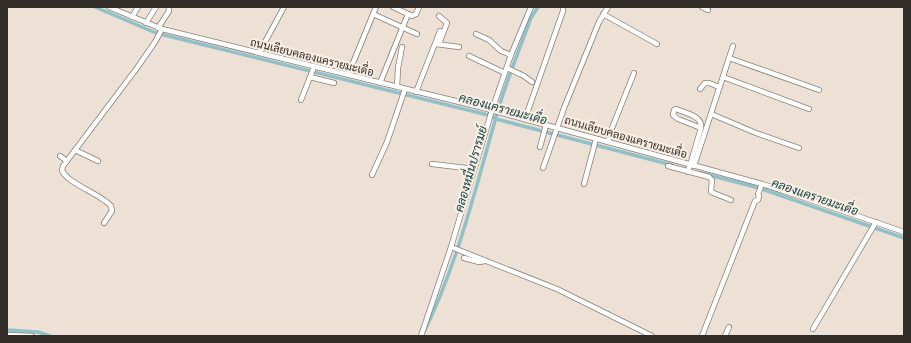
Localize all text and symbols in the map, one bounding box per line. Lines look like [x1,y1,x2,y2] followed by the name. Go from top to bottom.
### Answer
[249,31,376,79] street label: ถนนเลียบคลองแครายมะเดื่อ
[457,87,550,128] water label: คลองแครายมะเดื่อ
[563,109,690,161] street label: ถนนเลียบคลองแครายมะเดื่อ
[448,121,491,214] water label: คลองหมื่นปรารมย์
[770,172,862,218] water label: คลองแครายมะเดื่อ

